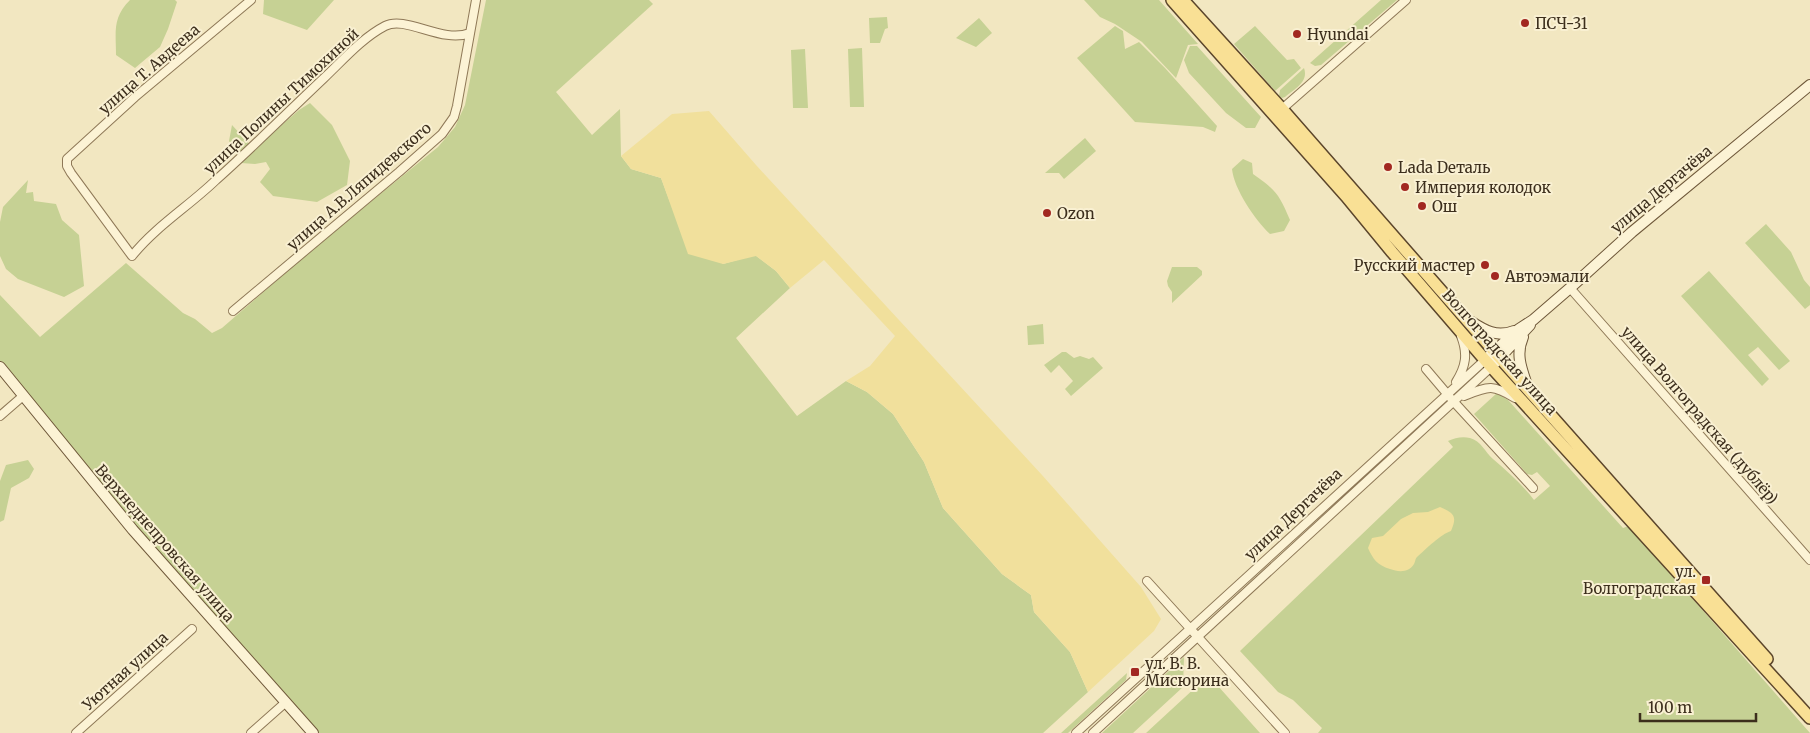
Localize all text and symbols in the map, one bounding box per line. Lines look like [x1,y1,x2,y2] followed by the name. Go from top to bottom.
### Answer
[1535,14,1588,33] place label: ПСЧ-31
[1519,17,1531,29] marker: ПСЧ-31
[95,20,203,118] street label: улица Т. Авдеева
[199,24,363,178] street label: улица Полины Тимохиной
[1307,25,1369,44] place label: Hyundai
[1291,28,1303,40] marker: Hyundai
[283,118,435,254] street label: улица А.В.Ляпидевского
[1606,141,1716,237] street label: улица Дергачёва
[1398,158,1490,177] place label: Lada Dеталь
[1382,161,1394,173] marker: Lada Dеталь
[1415,178,1552,197] place label: Империя колодок
[1399,181,1411,193] marker: Империя колодок
[1432,197,1457,216] place label: Ош
[1416,200,1428,212] marker: Ош
[1057,204,1095,223] place label: Ozon
[1041,207,1053,219] marker: Ozon
[1354,256,1475,275] place label: Русский мастер
[1479,259,1491,271] marker: Русский мастер
[1504,267,1589,286] place label: Автоэмали
[1489,270,1501,282] marker: Автоэмали
[1439,285,1561,419] street label: Волгоградская улица
[1618,322,1782,508] street label: улица Волгоградская (дублёр)
[91,460,239,626] street label: Верхнеднепровская улица
[1240,464,1346,564] street label: улица Дергачёва
[1583,562,1696,598] place label: ул. Волгоградская
[1700,574,1712,586] marker: ул. Волгоградская
[78,628,172,715] street label: Уютная улица
[1145,654,1229,690] place label: ул. В. В. Мисюрина
[1129,666,1141,678] marker: ул. В. В. Мисюрина
[1640,690,1756,722] scale bar
[1648,698,1692,717] text: 100 m

